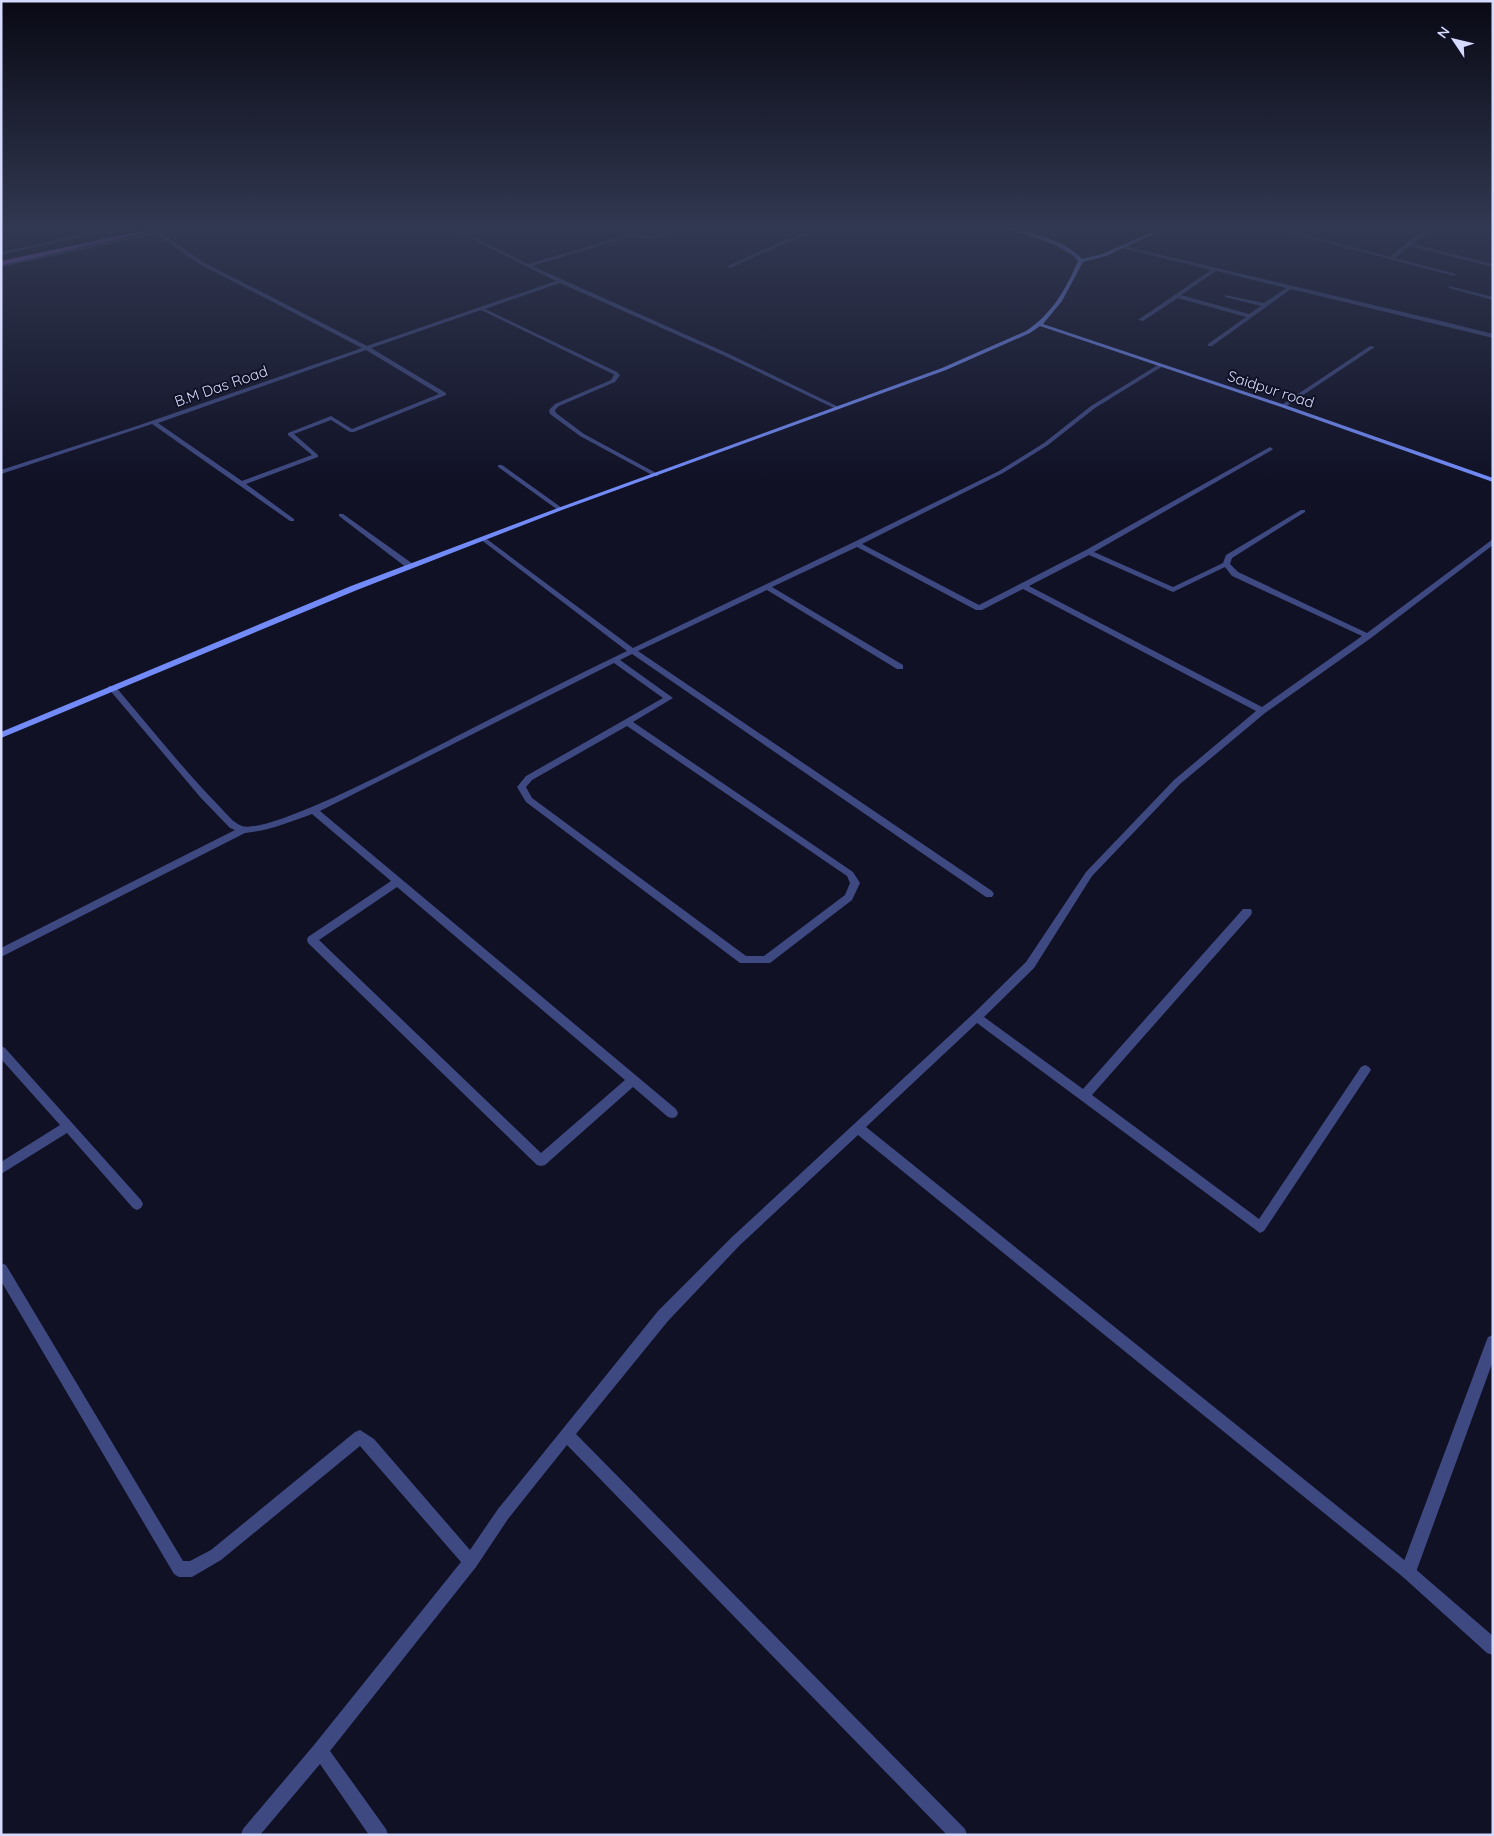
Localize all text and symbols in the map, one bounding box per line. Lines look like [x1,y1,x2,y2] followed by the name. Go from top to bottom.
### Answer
[1429,15,1479,65] north arrow
[1433,23,1454,42] text: N
[172,361,270,411] street label: B.M Das Road
[1225,366,1317,412] street label: Saidpur road

